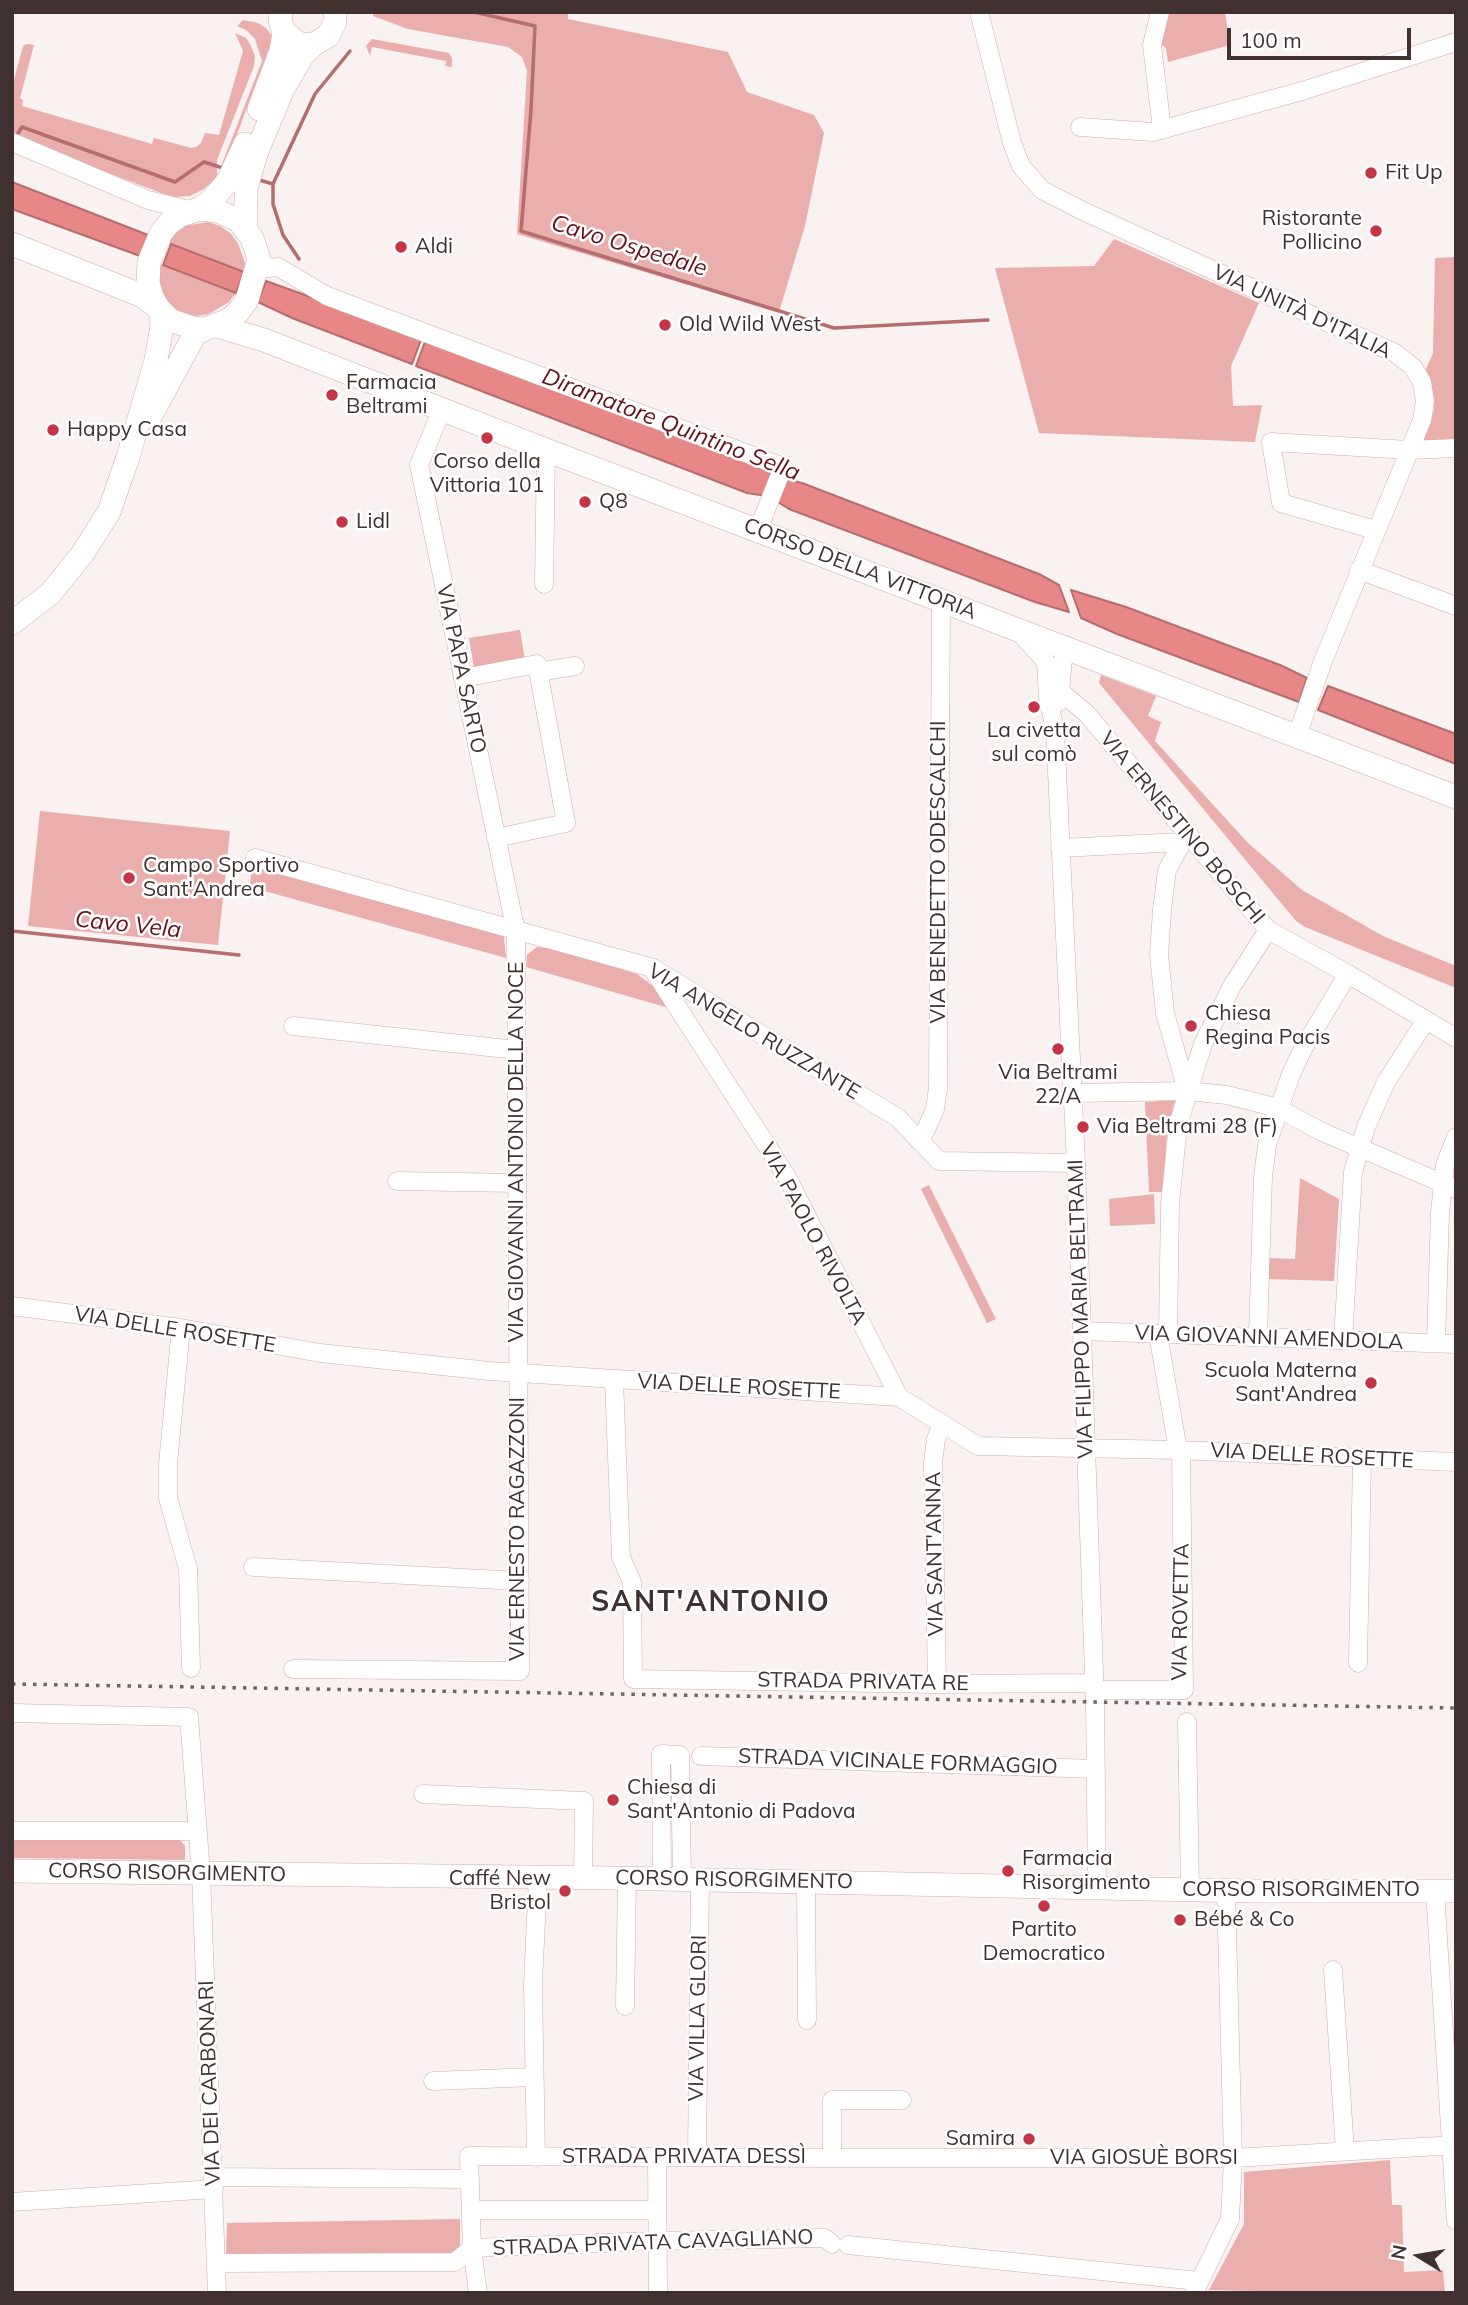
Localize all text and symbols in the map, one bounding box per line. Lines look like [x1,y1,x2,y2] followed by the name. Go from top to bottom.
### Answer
[1230,14,1414,58] scale bar
[1240,27,1302,53] text: 100 m
[1385,160,1443,186] place label: Fit Up
[1363,165,1379,181] marker: Fit Up
[1262,206,1362,256] place label: Ristorante Pollicino
[548,209,710,283] water label: Cavo Ospedale
[1368,223,1384,239] marker: Ristorante Pollicino
[415,234,453,260] place label: Aldi
[393,239,409,255] marker: Aldi
[1209,260,1395,364] street label: VIA UNITÀ D'ITALIA
[679,312,821,338] place label: Old Wild West
[657,317,673,333] marker: Old Wild West
[538,363,804,487] water label: Diramatore Quintino Sella
[346,370,437,420] place label: Farmacia Beltrami
[324,387,340,403] marker: Farmacia Beltrami
[67,417,187,443] place label: Happy Casa
[45,422,61,438] marker: Happy Casa
[479,430,495,446] marker: Corso della Vittoria 101
[430,449,544,499] place label: Corso della Vittoria 101
[599,489,628,515] place label: Q8
[577,494,593,510] marker: Q8
[356,509,390,535] place label: Lidl
[740,513,980,625] street label: CORSO DELLA VITTORIA
[334,514,350,530] marker: Lidl
[431,582,491,756] street label: VIA PAPA SARTO
[1026,699,1042,715] marker: La civetta sul comò
[987,718,1081,768] place label: La civetta sul comò
[926,721,952,1023] street label: VIA BENEDETTO ODESCALCHI
[1094,727,1270,929] street label: VIA ERNESTINO BOSCHI
[143,853,299,903] place label: Campo Sportivo Sant'Andrea
[121,870,137,886] marker: Campo Sportivo Sant'Andrea
[73,906,183,944] water label: Cavo Vela
[643,959,865,1105] street label: VIA ANGELO RUZZANTE
[504,962,530,1342] street label: VIA GIOVANNI ANTONIO DELLA NOCE
[1205,1001,1330,1051] place label: Chiesa Regina Pacis
[1183,1018,1199,1034] marker: Chiesa Regina Pacis
[1050,1041,1066,1057] marker: Via Beltrami 22/A
[998,1060,1118,1110] place label: Via Beltrami 22/A
[1097,1114,1278,1140] place label: Via Beltrami 28 (F)
[1075,1119,1091,1135] marker: Via Beltrami 28 (F)
[754,1139,872,1329] street label: VIA PAOLO RIVOLTA
[1063,1159,1099,1459] street label: VIA FILIPPO MARIA BELTRAMI
[73,1302,277,1358] street label: VIA DELLE ROSETTE
[1134,1321,1404,1355] street label: VIA GIOVANNI AMENDOLA
[1205,1358,1357,1408] place label: Scuola Materna Sant'Andrea
[637,1369,841,1405] street label: VIA DELLE ROSETTE
[1363,1375,1379,1391] marker: Scuola Materna Sant'Andrea
[505,1397,531,1661] street label: VIA ERNESTO RAGAZZONI
[1210,1438,1414,1474] street label: VIA DELLE ROSETTE
[921,1471,949,1637] street label: VIA SANT'ANNA
[1167,1543,1195,1681] street label: VIA ROVETTA
[593,1586,829,1620] district label: SANT'ANTONIO
[757,1668,969,1696] street label: STRADA PRIVATA RE
[738,1744,1058,1780] street label: STRADA VICINALE FORMAGGIO
[627,1775,856,1825] place label: Chiesa di Sant'Antonio di Padova
[605,1792,621,1808] marker: Chiesa di Sant'Antonio di Padova
[1022,1846,1150,1896] place label: Farmacia Risorgimento
[48,1858,286,1888] street label: CORSO RISORGIMENTO
[1000,1863,1016,1879] marker: Farmacia Risorgimento
[615,1865,853,1895] street label: CORSO RISORGIMENTO
[449,1866,551,1916] place label: Caffé New Bristol
[1182,1877,1420,1903] street label: CORSO RISORGIMENTO
[557,1883,573,1899] marker: Caffé New Bristol
[1036,1898,1052,1914] marker: Partito Democratico
[1194,1907,1294,1933] place label: Bébé & Co
[1172,1912,1188,1928] marker: Bébé & Co
[983,1917,1105,1967] place label: Partito Democratico
[684,1934,712,2102] street label: VIA VILLA GLORI
[194,1980,226,2186] street label: VIA DEI CARBONARI
[946,2126,1015,2152] place label: Samira
[1021,2131,1037,2147] marker: Samira
[562,2144,806,2170] street label: STRADA PRIVATA DESSÌ
[1050,2145,1238,2171] street label: VIA GIOSUÈ BORSI
[1384,2221,1454,2291] north arrow
[492,2225,814,2261] street label: STRADA PRIVATA CAVAGLIANO
[1385,2243,1412,2261] text: N

